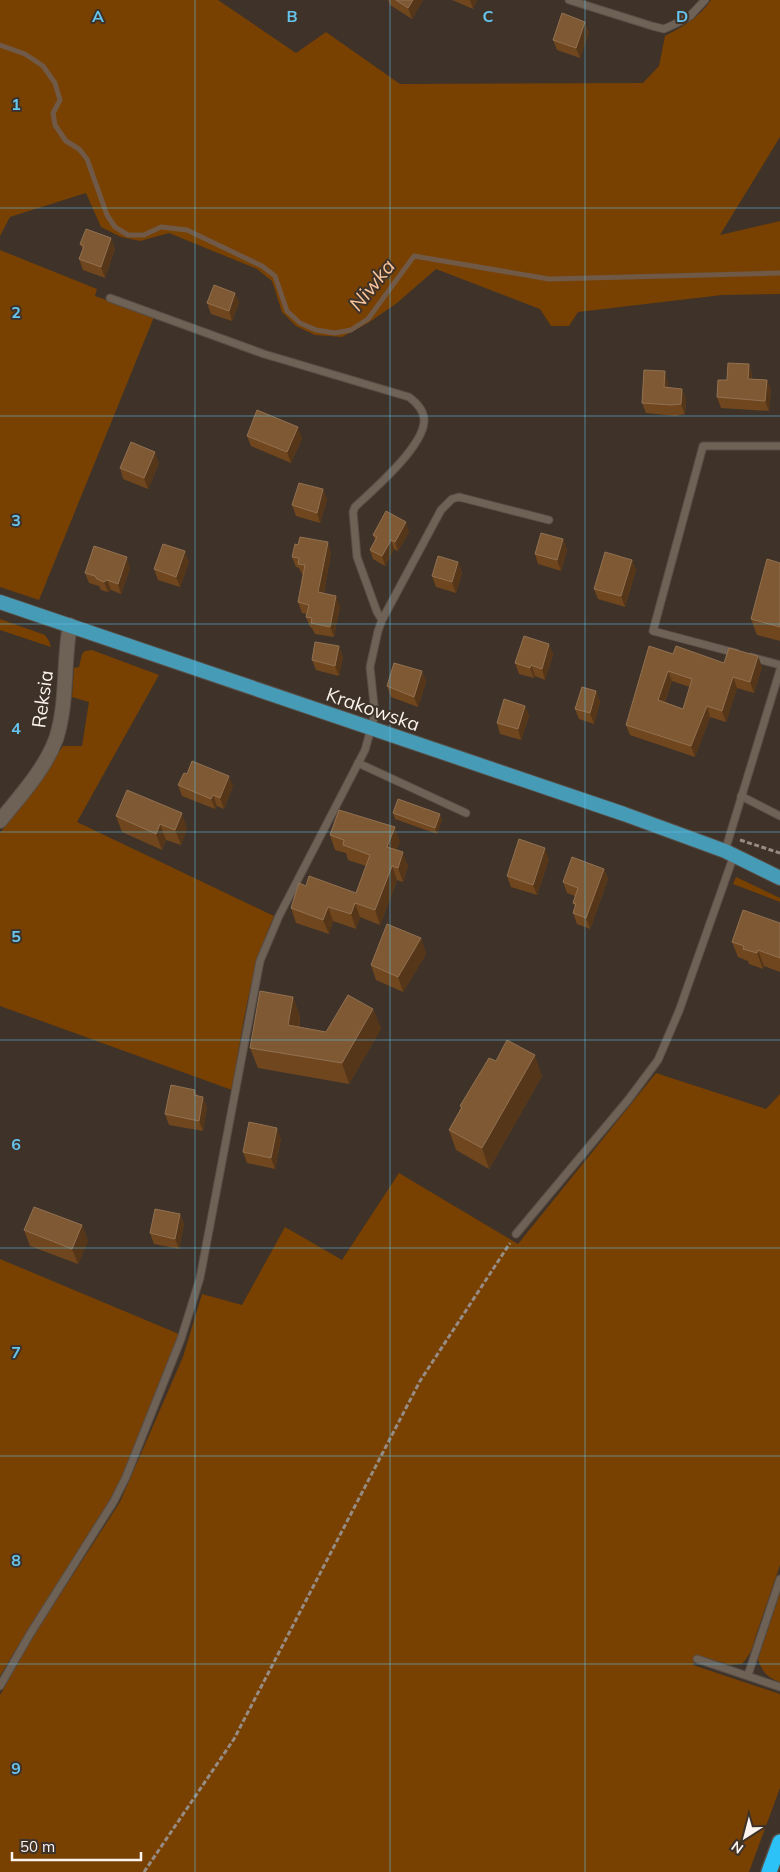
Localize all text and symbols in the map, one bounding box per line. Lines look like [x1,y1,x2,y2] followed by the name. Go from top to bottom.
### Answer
[92,6,104,26] text: A
[286,6,298,26] text: B
[483,6,494,26] text: C
[676,6,688,26] text: D
[11,94,21,114] text: 1
[343,254,400,316] water label: Niwka
[11,302,21,322] text: 2
[11,510,21,530] text: 3
[26,668,58,730] street label: Reksia
[323,682,423,736] street label: Krakowska
[11,718,21,738] text: 4
[11,926,21,946] text: 5
[11,1134,21,1154] text: 6
[11,1342,21,1362] text: 7
[11,1550,21,1570] text: 8
[11,1758,21,1778] text: 9
[720,1812,770,1862] north arrow
[12,1830,141,1862] scale bar
[20,1837,55,1856] text: 50 m
[728,1837,747,1858] text: N

